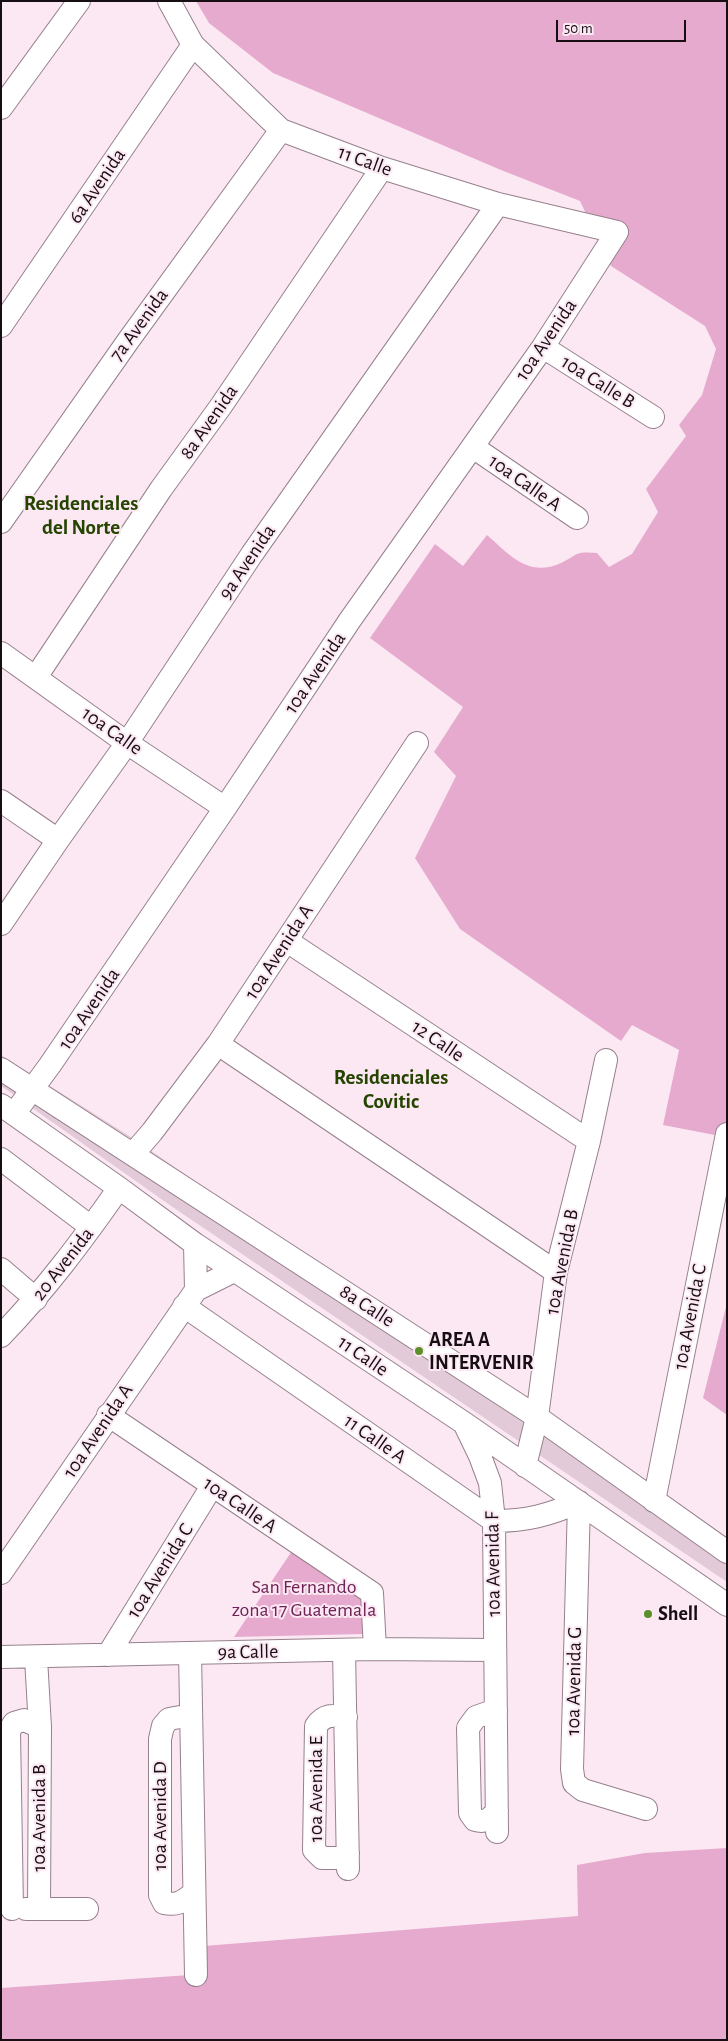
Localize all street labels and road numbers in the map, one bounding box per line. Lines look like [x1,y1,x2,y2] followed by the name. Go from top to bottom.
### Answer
[335,140,395,182] street label: 11 Calle
[63,144,131,228] street label: 6a Avenida
[105,284,173,366] street label: 7a Avenida
[510,295,582,385] street label: 10a Avenida
[557,350,639,414] street label: 10a Calle B
[175,380,243,464] street label: 8a Avenida
[484,449,566,517] street label: 10a Calle A
[213,520,281,604] street label: 9a Avenida
[279,628,351,718] street label: 10a Avenida
[77,701,147,761] street label: 10a Calle
[239,900,319,1004] street label: 10a Avenida A
[53,964,125,1054] street label: 10a Avenida
[407,1015,469,1067] street label: 12 Calle
[540,1207,584,1317] street label: 10a Avenida B
[27,1223,99,1305] street label: 20 Avenida
[668,1262,712,1372] street label: 10a Avenida C
[335,1279,399,1333] street label: 8a Calle
[333,1330,393,1382] street label: 11 Calle
[58,1379,138,1483] street label: 10a Avenida A
[339,1409,411,1469] street label: 11 Calle A
[199,1472,281,1538] street label: 10a Calle A
[480,1511,506,1617] street label: 10a Avenida F
[121,1519,199,1623] street label: 10a Avenida C
[561,1626,587,1736] street label: 10a Avenida G
[217,1639,279,1665] street label: 9a Calle
[304,1736,328,1842] street label: 10a Avenida E
[148,1761,172,1871] street label: 10a Avenida D
[27,1764,51,1872] street label: 10a Avenida B

